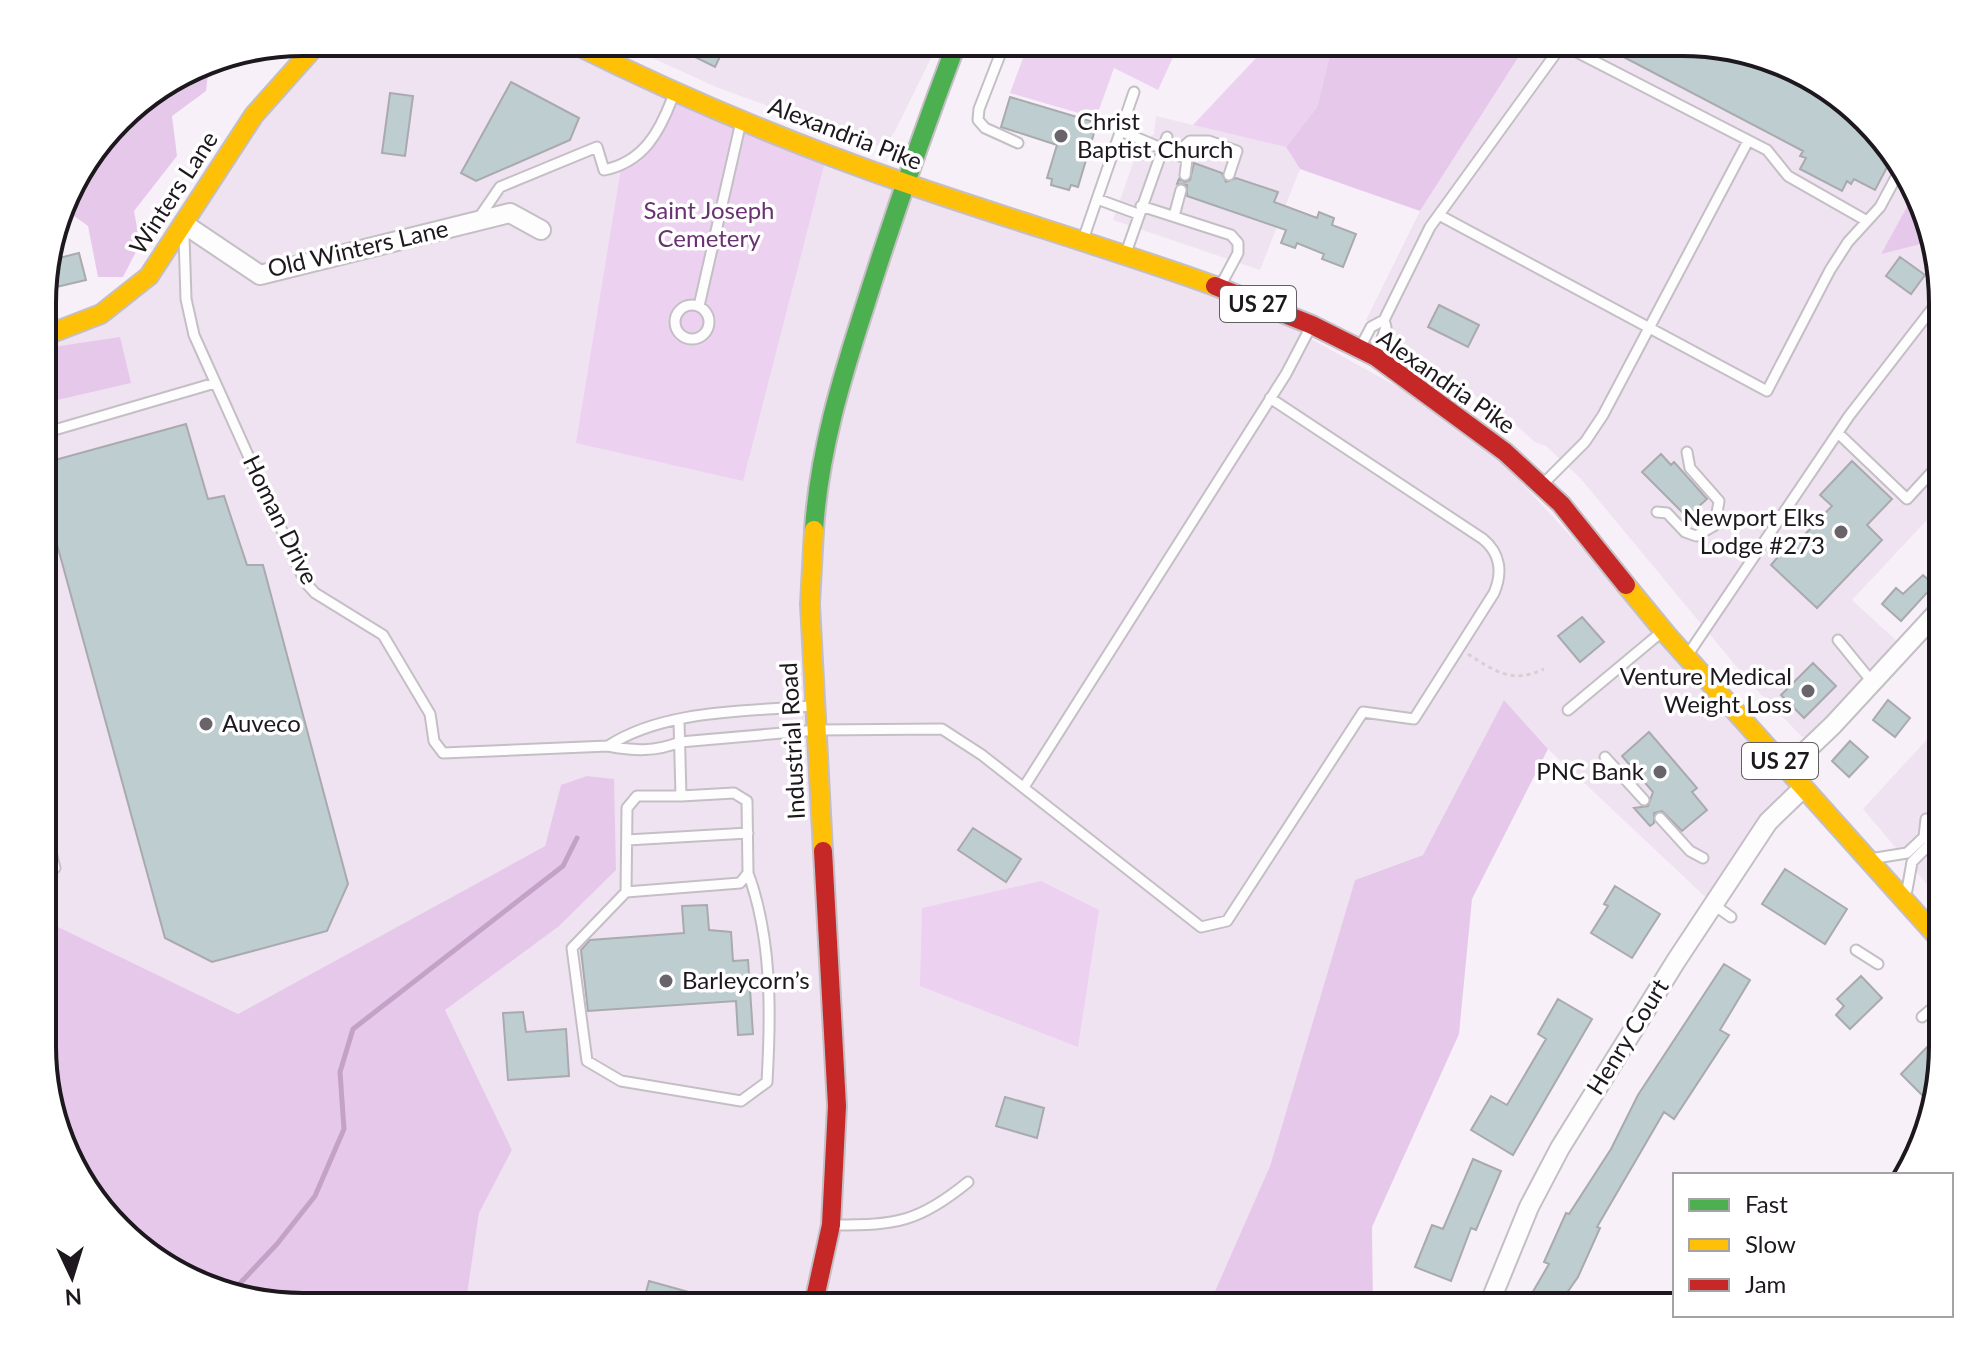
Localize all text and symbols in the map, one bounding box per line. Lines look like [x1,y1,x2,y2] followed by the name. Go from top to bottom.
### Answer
[765,90,926,175] street label: Alexandria Pike
[1077,106,1233,163] place label: Christ Baptist Church
[122,125,223,259] street label: Winters Lane
[1052,127,1070,145] marker: Christ Baptist Church
[643,195,775,252] park label: Saint Joseph Cemetery
[265,213,451,282] street label: Old Winters Lane
[1220,286,1296,322] road number: US 27
[1372,322,1522,439] street label: Alexandria Pike
[238,450,325,589] street label: Homan Drive
[1683,502,1825,559] place label: Newport Elks Lodge #273
[1832,523,1850,541] marker: Newport Elks Lodge #273
[1620,661,1792,718] place label: Venture Medical Weight Loss
[773,662,810,820] street label: Industrial Road
[1799,682,1817,700] marker: Venture Medical Weight Loss
[222,708,301,737] place label: Auveco
[197,715,215,733] marker: Auveco
[1742,743,1818,779] road number: US 27
[1536,756,1645,785] place label: PNC Bank
[1651,763,1669,781] marker: PNC Bank
[682,965,810,994] place label: Barleycorn’s
[657,972,675,990] marker: Barleycorn’s
[1580,973,1674,1099] street label: Henry Court
[1673,1173,1953,1317] legend
[1745,1189,1788,1218] text: Fast
[1745,1229,1796,1258] text: Slow
[32,1237,112,1317] north arrow
[1745,1269,1786,1298] text: Jam
[64,1283,83,1312] text: N

